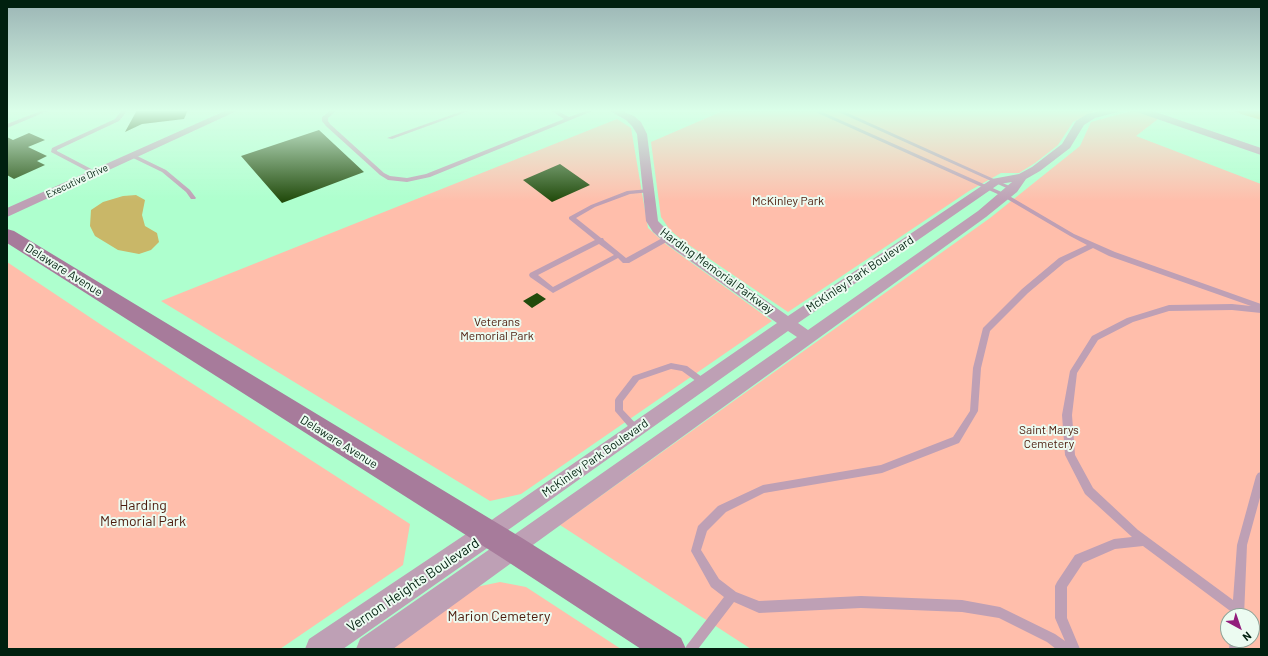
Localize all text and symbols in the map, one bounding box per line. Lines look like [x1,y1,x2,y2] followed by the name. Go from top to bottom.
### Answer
[44,161,110,201] street label: Executive Drive
[752,194,824,208] park label: McKinley Park
[657,225,777,317] street label: Harding Memorial Parkway
[803,233,917,315] street label: McKinley Park Boulevard
[23,240,105,300] street label: Delaware Avenue
[460,315,534,343] park label: Veterans Memorial Park
[298,412,380,472] street label: Delaware Avenue
[539,416,651,500] street label: McKinley Park Boulevard
[1019,423,1079,451] park label: Saint Marys Cemetery
[100,497,186,530] park label: Harding Memorial Park
[344,534,482,636] street label: Vernon Heights Boulevard
[448,608,550,624] park label: Marion Cemetery
[1220,608,1260,648] north arrow
[1240,629,1254,644] text: N

